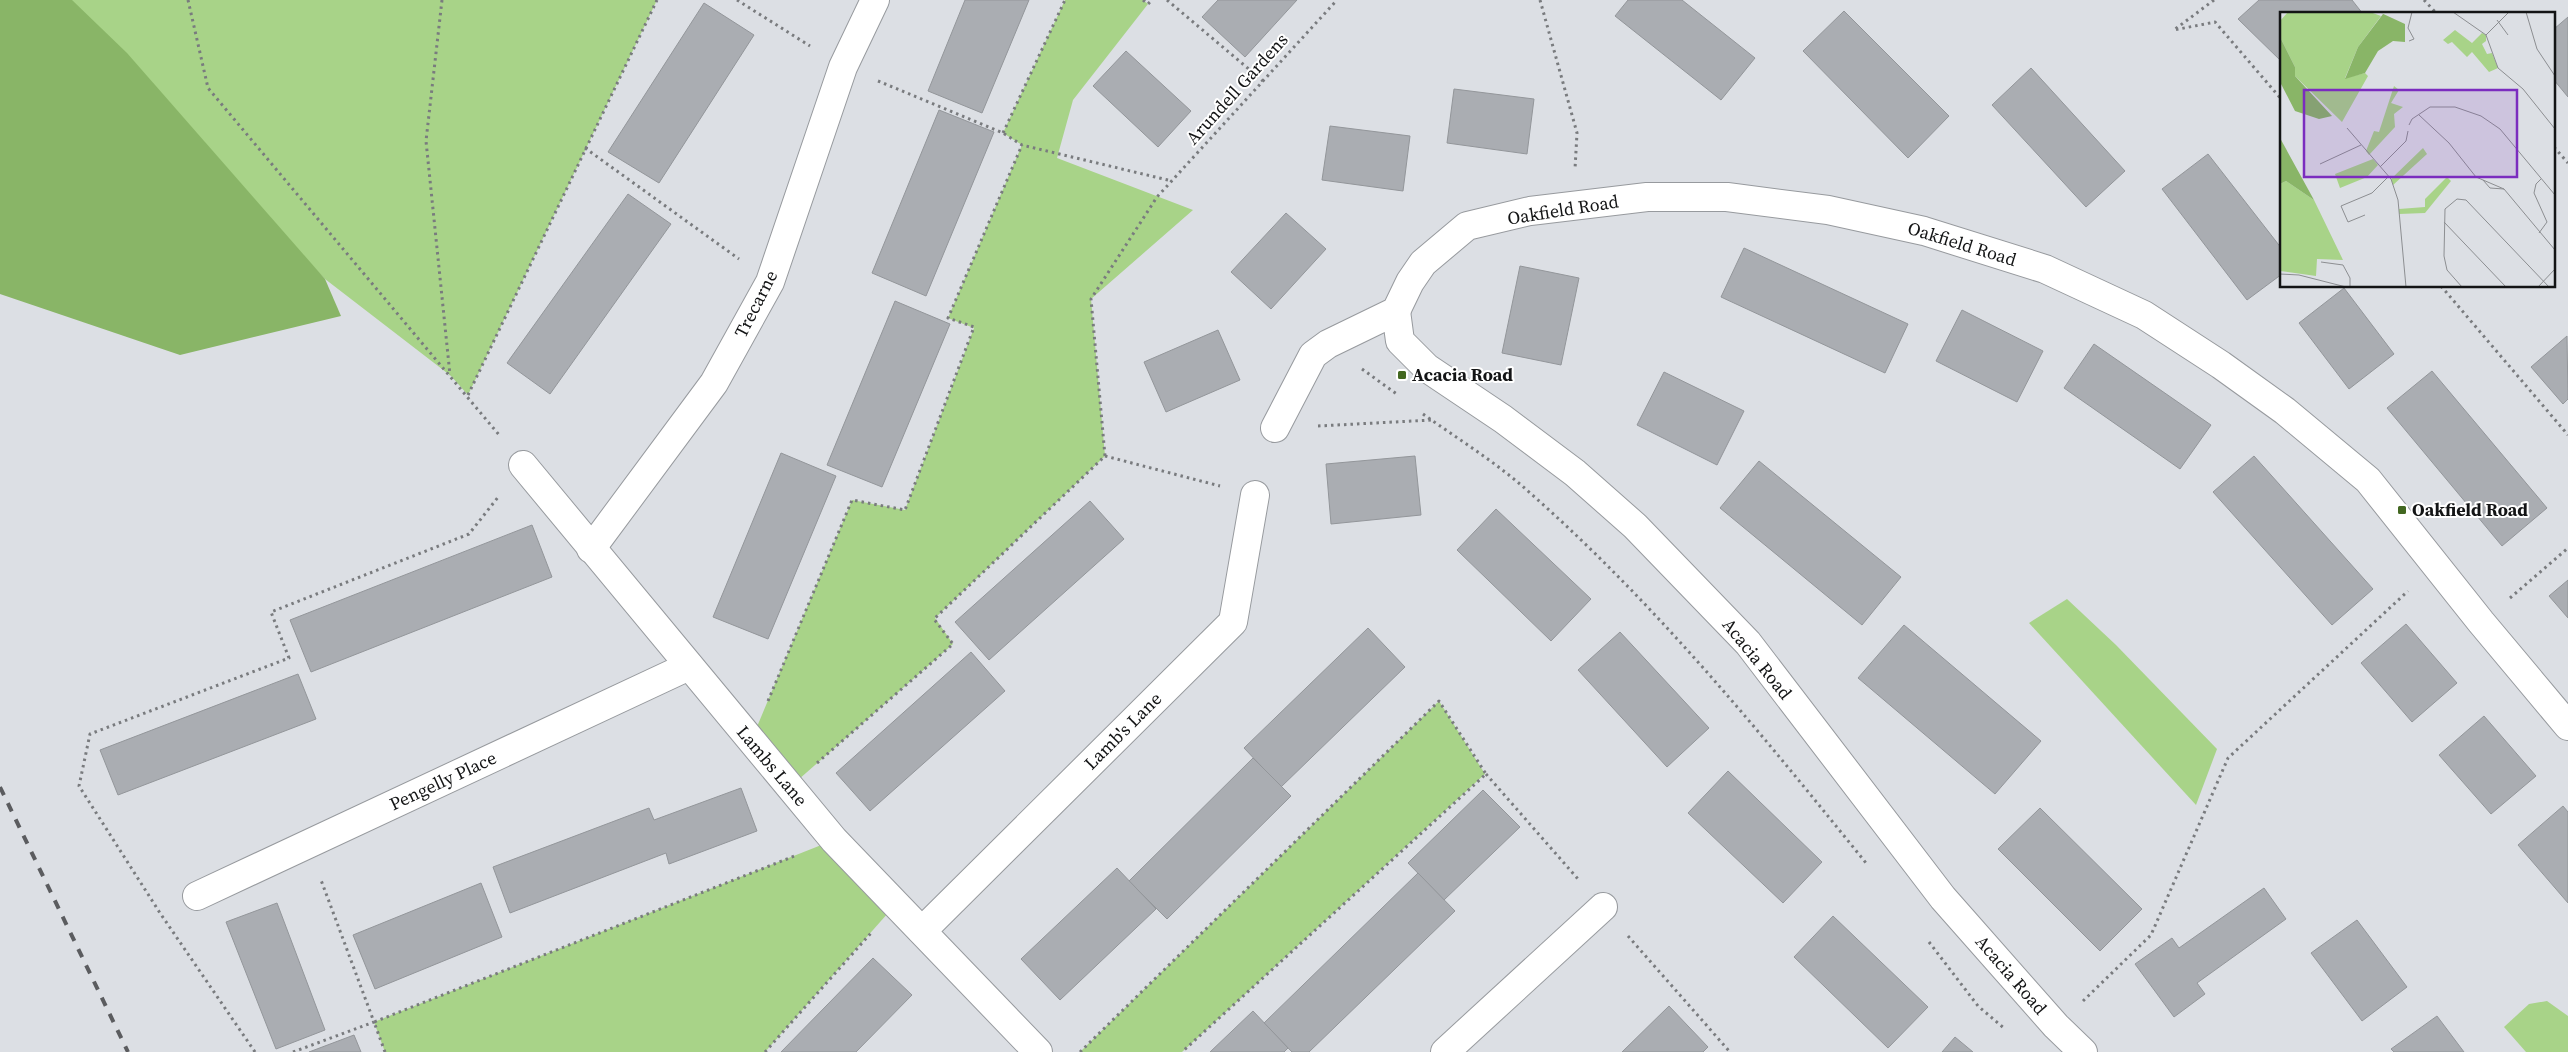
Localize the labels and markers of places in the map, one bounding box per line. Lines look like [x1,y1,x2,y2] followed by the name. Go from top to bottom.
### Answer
[1412,362,1513,387] place label: Acacia Road
[1396,369,1408,381] marker: Acacia Road
[2412,497,2528,522] place label: Oakfield Road
[2396,504,2408,516] marker: Oakfield Road

